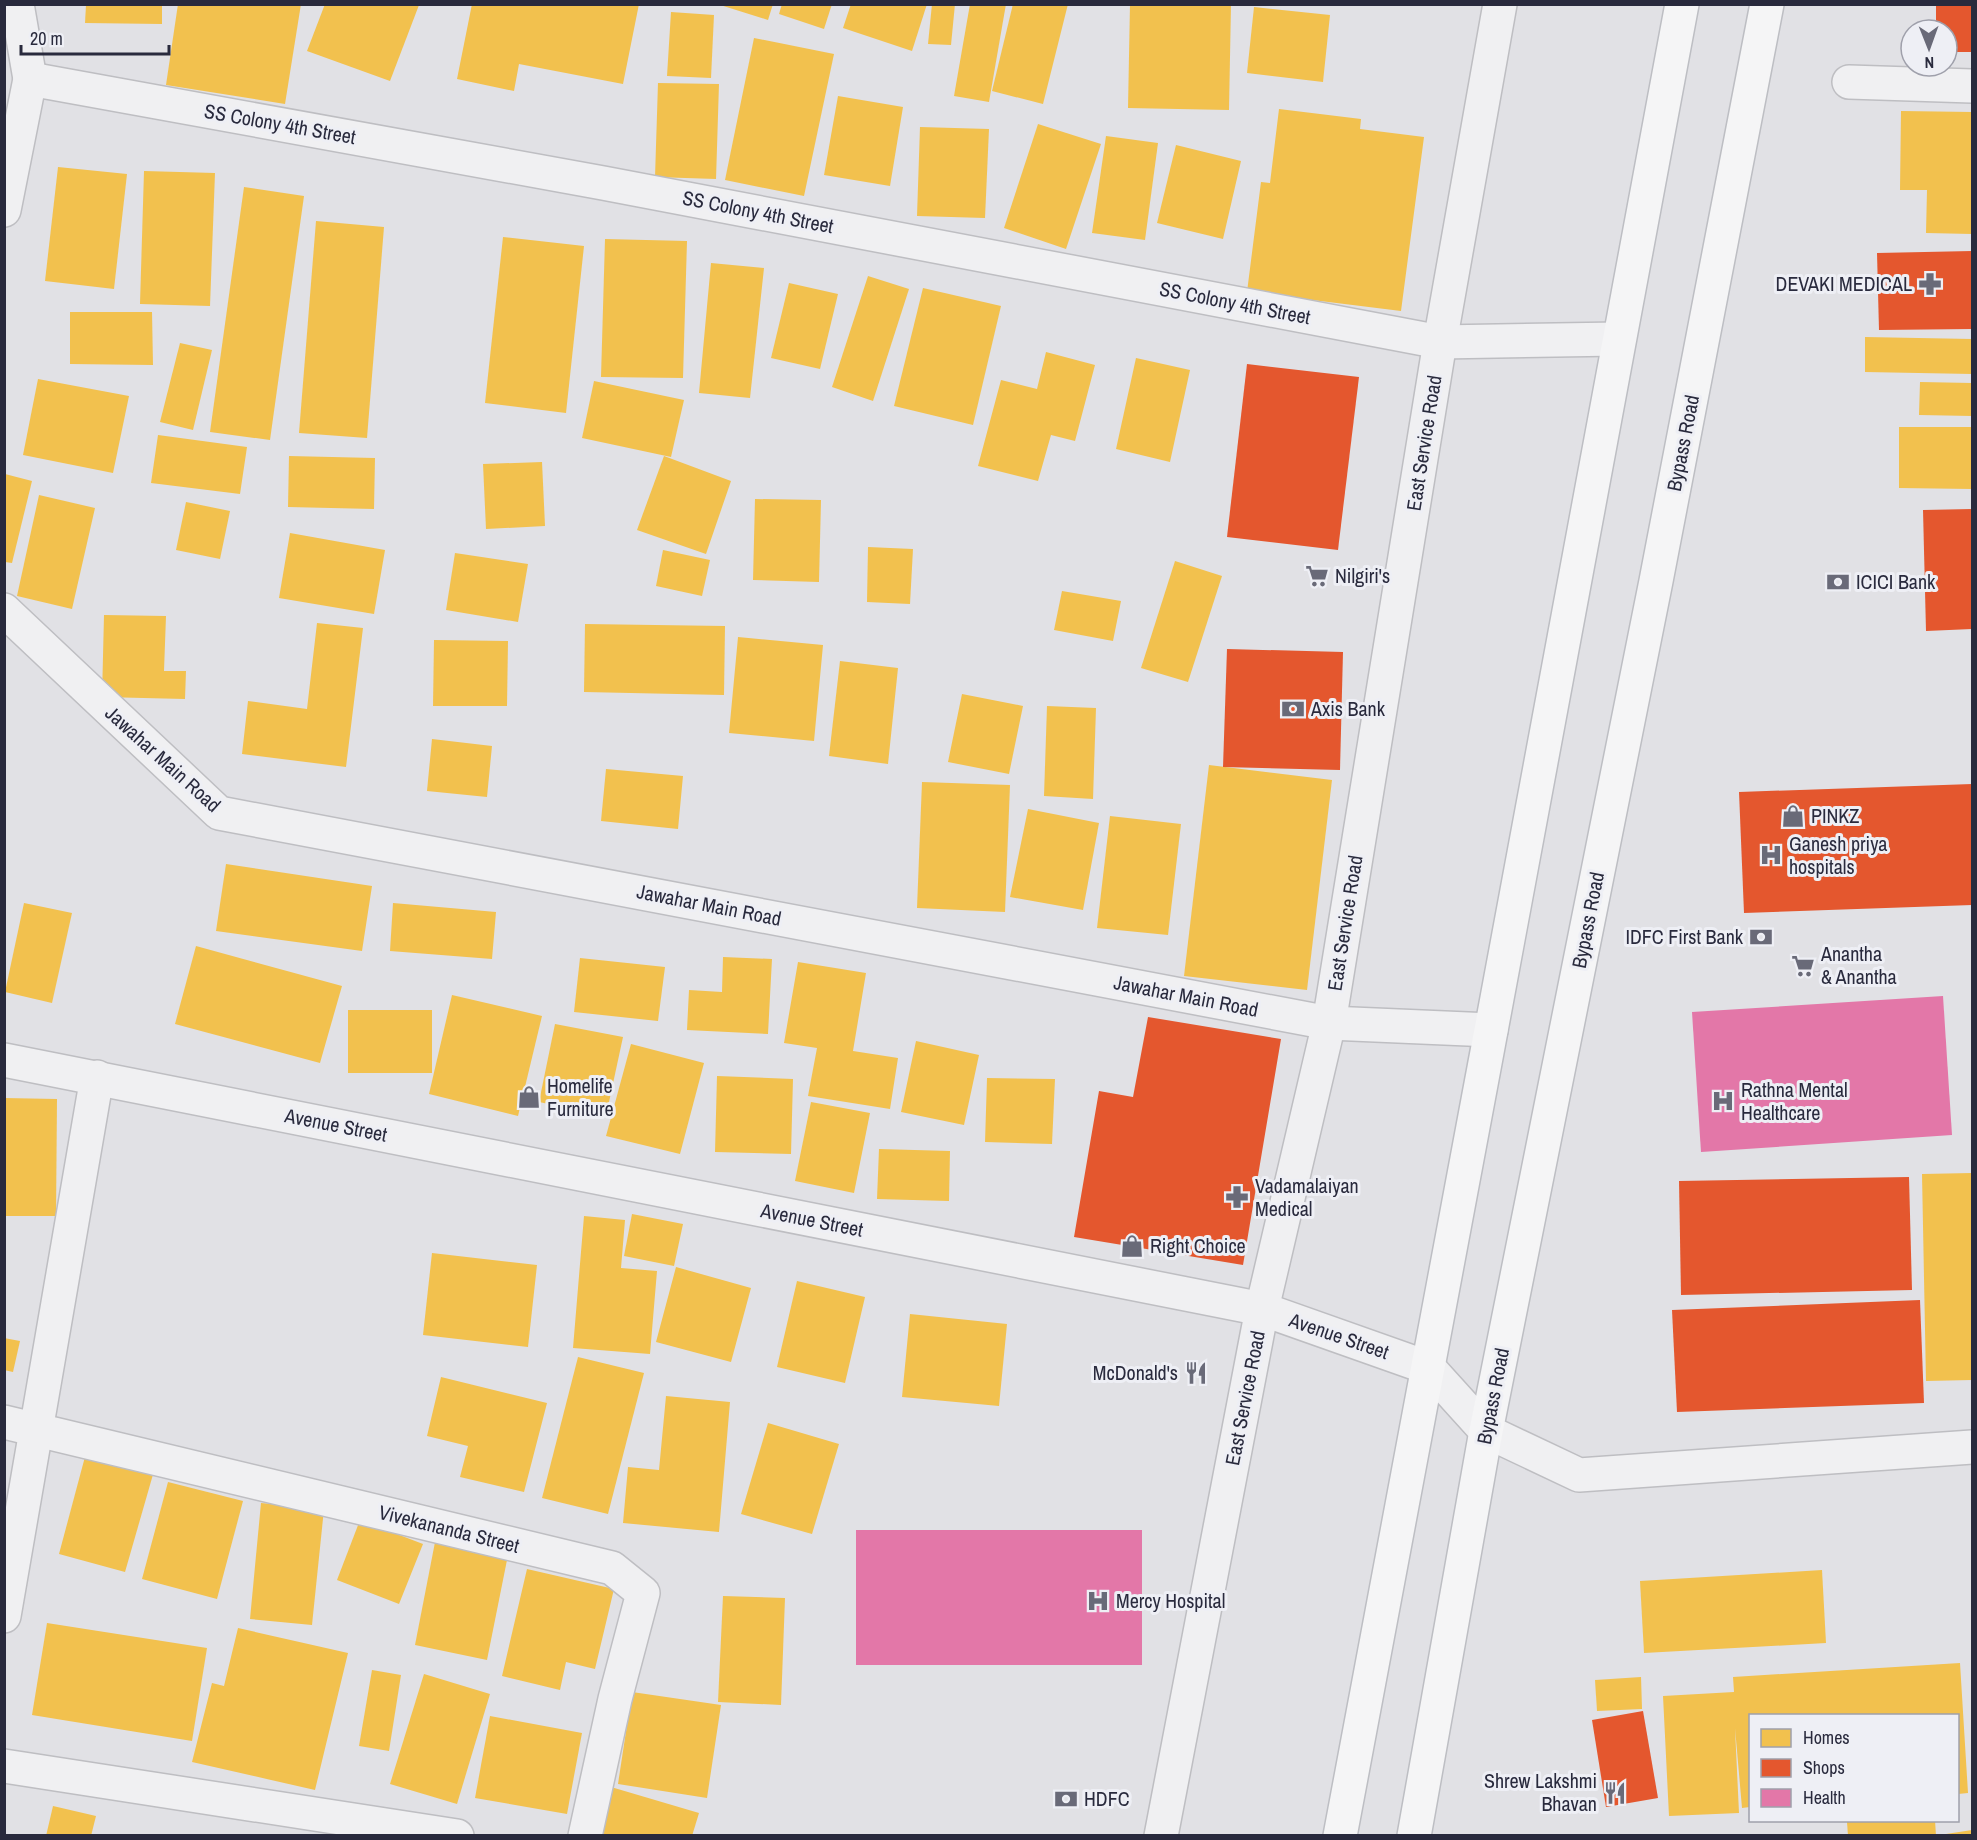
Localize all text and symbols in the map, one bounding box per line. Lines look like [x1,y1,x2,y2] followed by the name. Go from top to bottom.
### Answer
[21,18,170,56] scale bar
[1899,18,1959,78] north arrow
[30,26,63,51] text: 20 m
[1924,52,1934,74] text: N
[202,97,358,150] street label: SS Colony 4th Street
[680,184,836,239] street label: SS Colony 4th Street
[1776,270,1912,297] place label: DEVAKI MEDICAL
[1917,271,1943,297] pharmacy icon: DEVAKI MEDICAL
[1157,275,1313,330] street label: SS Colony 4th Street
[1399,373,1448,513] street label: East Service Road
[1660,392,1705,493] street label: Bypass Road
[1335,562,1390,589] place label: Nilgiri's
[1304,563,1330,589] supermarket icon: Nilgiri's
[1856,568,1936,595] place label: ICICI Bank
[1825,569,1851,595] bank icon: ICICI Bank
[1310,695,1386,722] place label: Axis Bank
[1280,696,1306,722] bank icon: Axis Bank
[100,699,227,818] street label: Jawahar Main Road
[1811,802,1859,829] place label: PINKZ
[1780,803,1806,829] shop icon: PINKZ
[1789,830,1887,880] place label: Ganesh priya hospitals
[1758,842,1784,868] hospital icon: Ganesh priya hospitals
[1320,853,1369,993] street label: East Service Road
[1565,869,1610,970] street label: Bypass Road
[634,877,784,932] street label: Jawahar Main Road
[1625,923,1744,950] place label: IDFC First Bank
[1748,924,1774,950] bank icon: IDFC First Bank
[1820,940,1897,990] place label: Anantha & Anantha
[1790,953,1816,979] supermarket icon: Anantha & Anantha
[1111,968,1261,1023] street label: Jawahar Main Road
[547,1072,614,1122] place label: Homelife Furniture
[1741,1076,1848,1126] place label: Rathna Mental Healthcare
[516,1084,542,1110] shop icon: Homelife Furniture
[1710,1088,1736,1114] hospital icon: Rathna Mental Healthcare
[282,1101,390,1148] street label: Avenue Street
[1255,1172,1359,1222] place label: Vadamalaiyan Medical
[1224,1184,1250,1210] pharmacy icon: Vadamalaiyan Medical
[758,1196,866,1243] street label: Avenue Street
[1150,1232,1246,1259] place label: Right Choice
[1119,1233,1145,1259] shop icon: Right Choice
[1285,1306,1393,1365] street label: Avenue Street
[1218,1328,1271,1468] street label: East Service Road
[1470,1345,1515,1446] street label: Bypass Road
[1093,1359,1178,1386] place label: McDonald's
[1183,1360,1209,1386] restaurant icon: McDonald's
[376,1498,523,1559] street label: Vivekananda Street
[1116,1587,1225,1614] place label: Mercy Hospital
[1085,1588,1111,1614] hospital icon: Mercy Hospital
[1749,1714,1959,1822] legend
[1803,1725,1850,1750] text: Homes
[1803,1755,1845,1780] text: Shops
[1484,1767,1597,1817] place label: Shrew Lakshmi Bhavan
[1602,1780,1628,1806] restaurant icon: Shrew Lakshmi Bhavan
[1084,1785,1130,1812] place label: HDFC
[1803,1785,1846,1810] text: Health
[1053,1786,1079,1812] bank icon: HDFC

